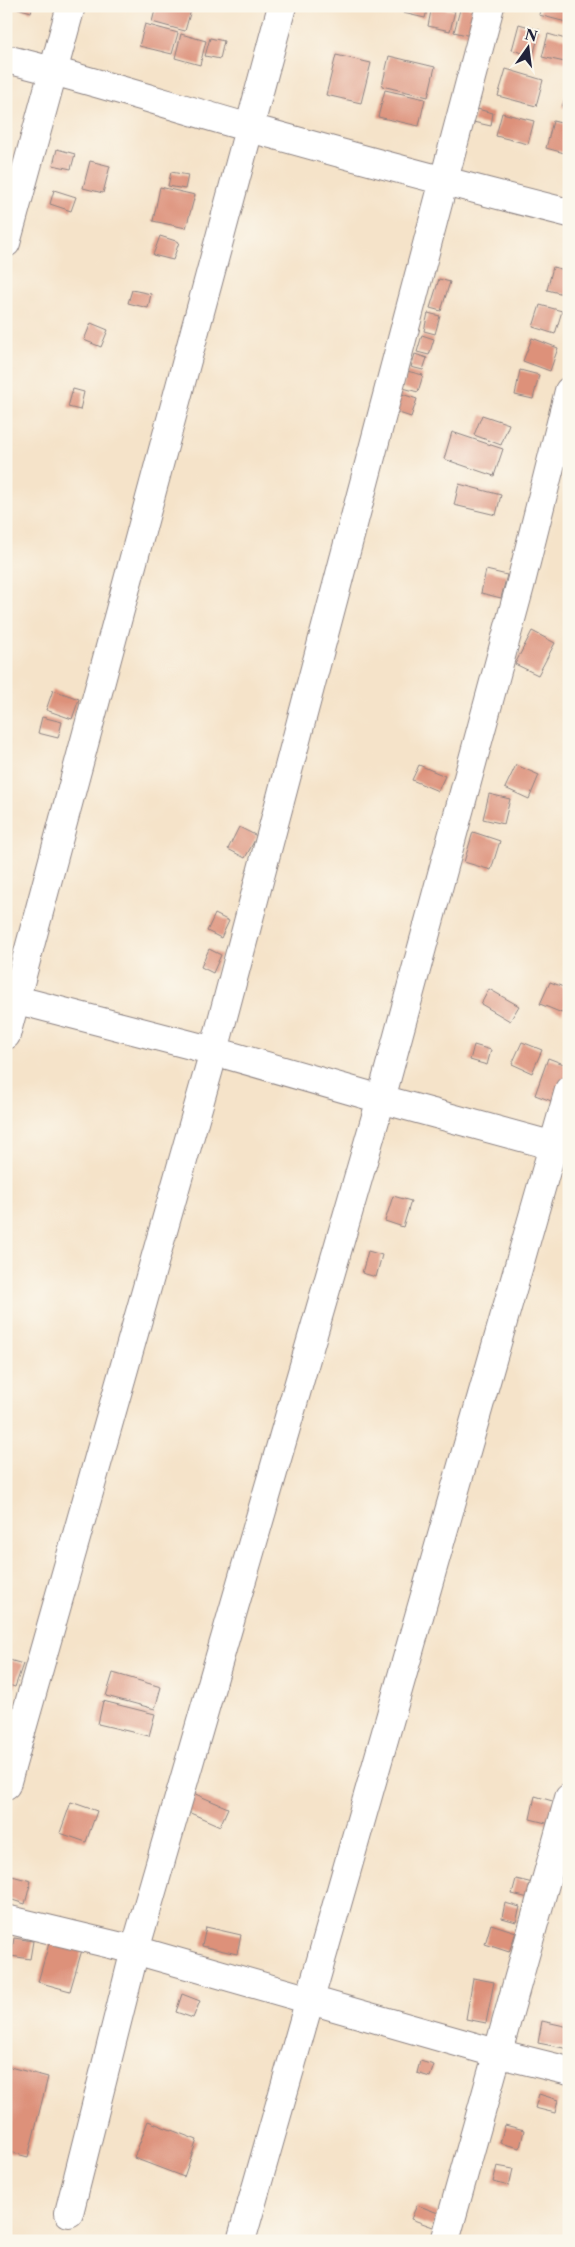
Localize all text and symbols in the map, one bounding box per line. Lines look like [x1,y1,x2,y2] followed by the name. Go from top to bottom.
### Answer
[502,22,552,72] north arrow
[523,25,539,46] text: N

